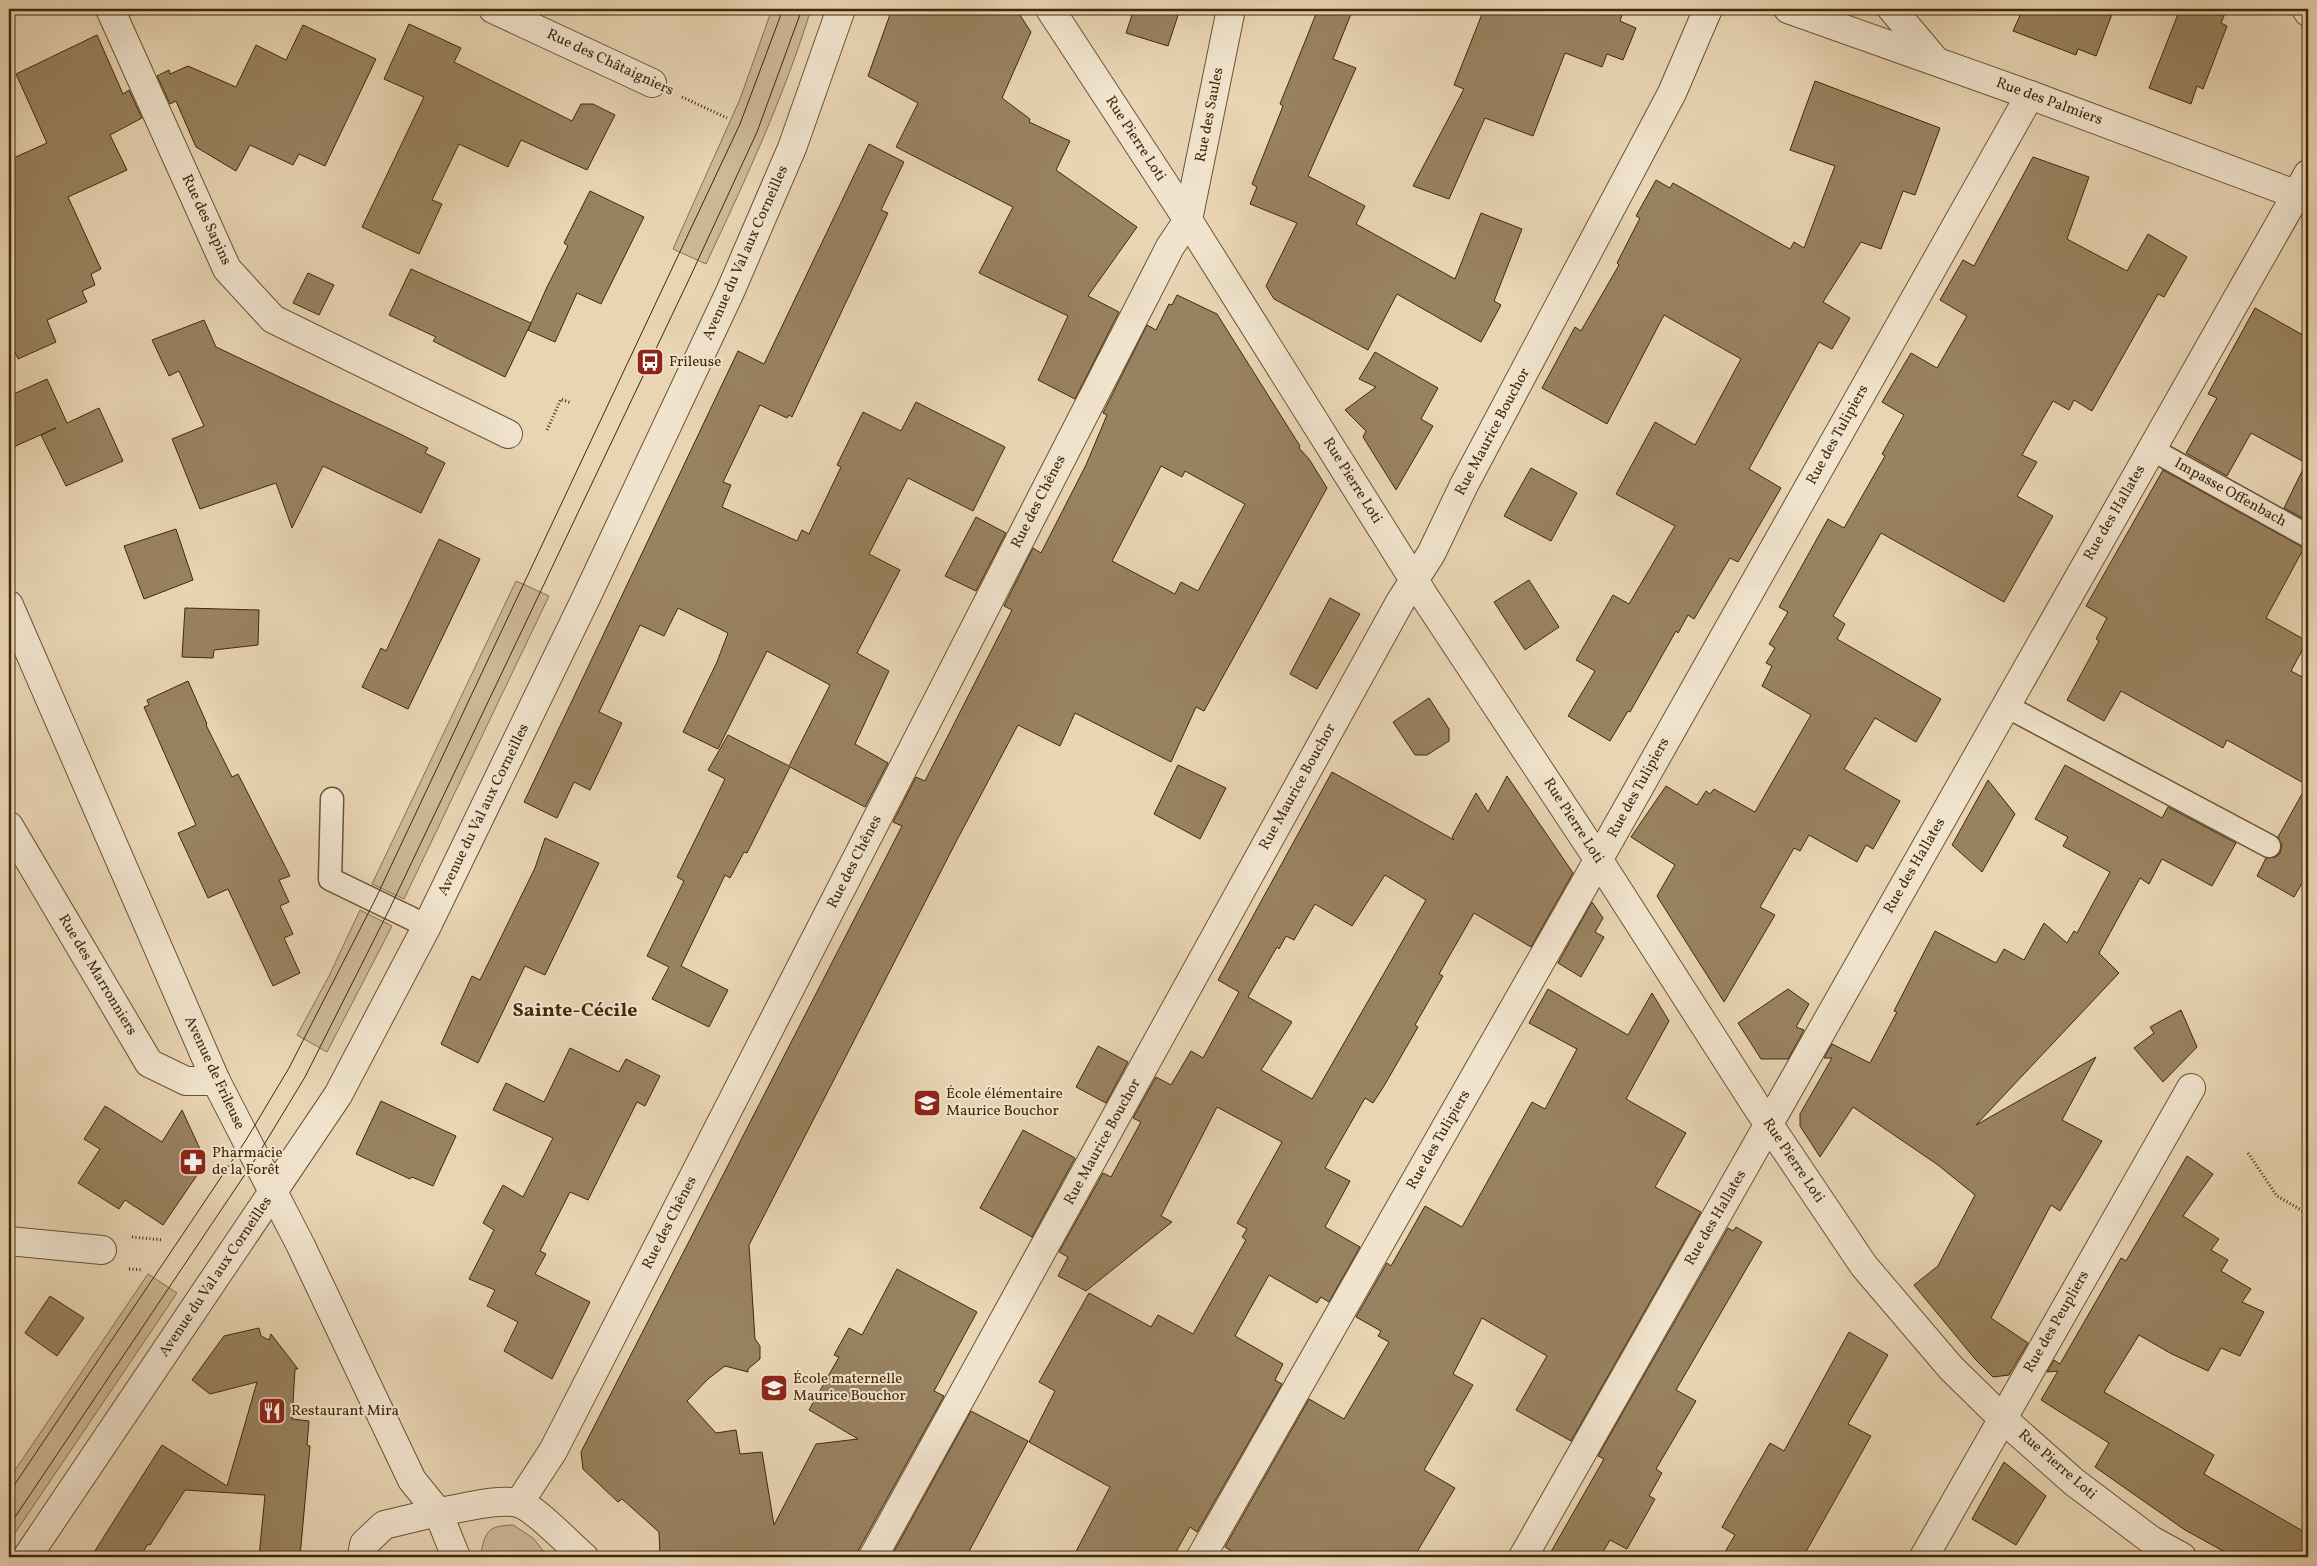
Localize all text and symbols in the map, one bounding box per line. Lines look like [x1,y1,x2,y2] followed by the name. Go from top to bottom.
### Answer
[543,24,677,102] street label: Rue des Châtaigniers
[1191,66,1229,164] street label: Rue des Saules
[1993,73,2105,131] street label: Rue des Palmiers
[1100,92,1170,186] street label: Rue Pierre Loti
[698,162,794,344] street label: Avenue du Val aux Corneilles
[176,171,236,269] street label: Rue des Sapins
[635,347,665,377] bus stop icon: Frileuse
[669,352,721,373] place label: Frileuse
[1450,365,1536,499] street label: Rue Maurice Bouchor
[1802,381,1874,489] street label: Rue des Tulipiers
[1317,434,1387,528] street label: Rue Pierre Loti
[1006,452,1072,552] street label: Rue des Chênes
[2170,453,2290,533] street label: Impasse Offenbach
[2079,461,2151,565] street label: Rue des Hallates
[433,720,535,900] street label: Avenue du Val aux Corneilles
[1254,720,1342,854] street label: Rue Maurice Bouchor
[1603,734,1675,842] street label: Rue des Tulipiers
[1538,774,1608,868] street label: Rue Pierre Loti
[822,812,888,912] street label: Rue des Chênes
[1879,814,1951,918] street label: Rue des Hallates
[52,910,142,1040] street label: Rue des Marronniers
[513,997,637,1025] district label: Sainte-Cécile
[178,1013,250,1133] street label: Avenue de Frileuse
[1059,1075,1147,1209] street label: Rue Maurice Bouchor
[946,1084,1063,1122] place label: École élémentaire Maurice Bouchor
[1402,1086,1476,1194] street label: Rue des Tulipiers
[912,1088,942,1118] school or university icon: École élémentaire Maurice Bouchor
[1757,1114,1829,1208] street label: Rue Pierre Loti
[212,1143,283,1181] place label: Pharmacie de la Forêt
[178,1147,208,1177] pharmacy icon: Pharmacie de la Forêt
[1680,1166,1752,1270] street label: Rue des Hallates
[637,1173,703,1273] street label: Rue des Chênes
[154,1193,278,1361] street label: Avenue du Val aux Corneilles
[2019,1267,2095,1377] street label: Rue des Peupliers
[793,1369,906,1407] place label: École maternelle Maurice Bouchor
[759,1373,789,1403] school or university icon: École maternelle Maurice Bouchor
[257,1396,287,1426] restaurant icon: Restaurant Mira
[291,1401,399,1422] place label: Restaurant Mira
[2013,1425,2101,1505] street label: Rue Pierre Loti

